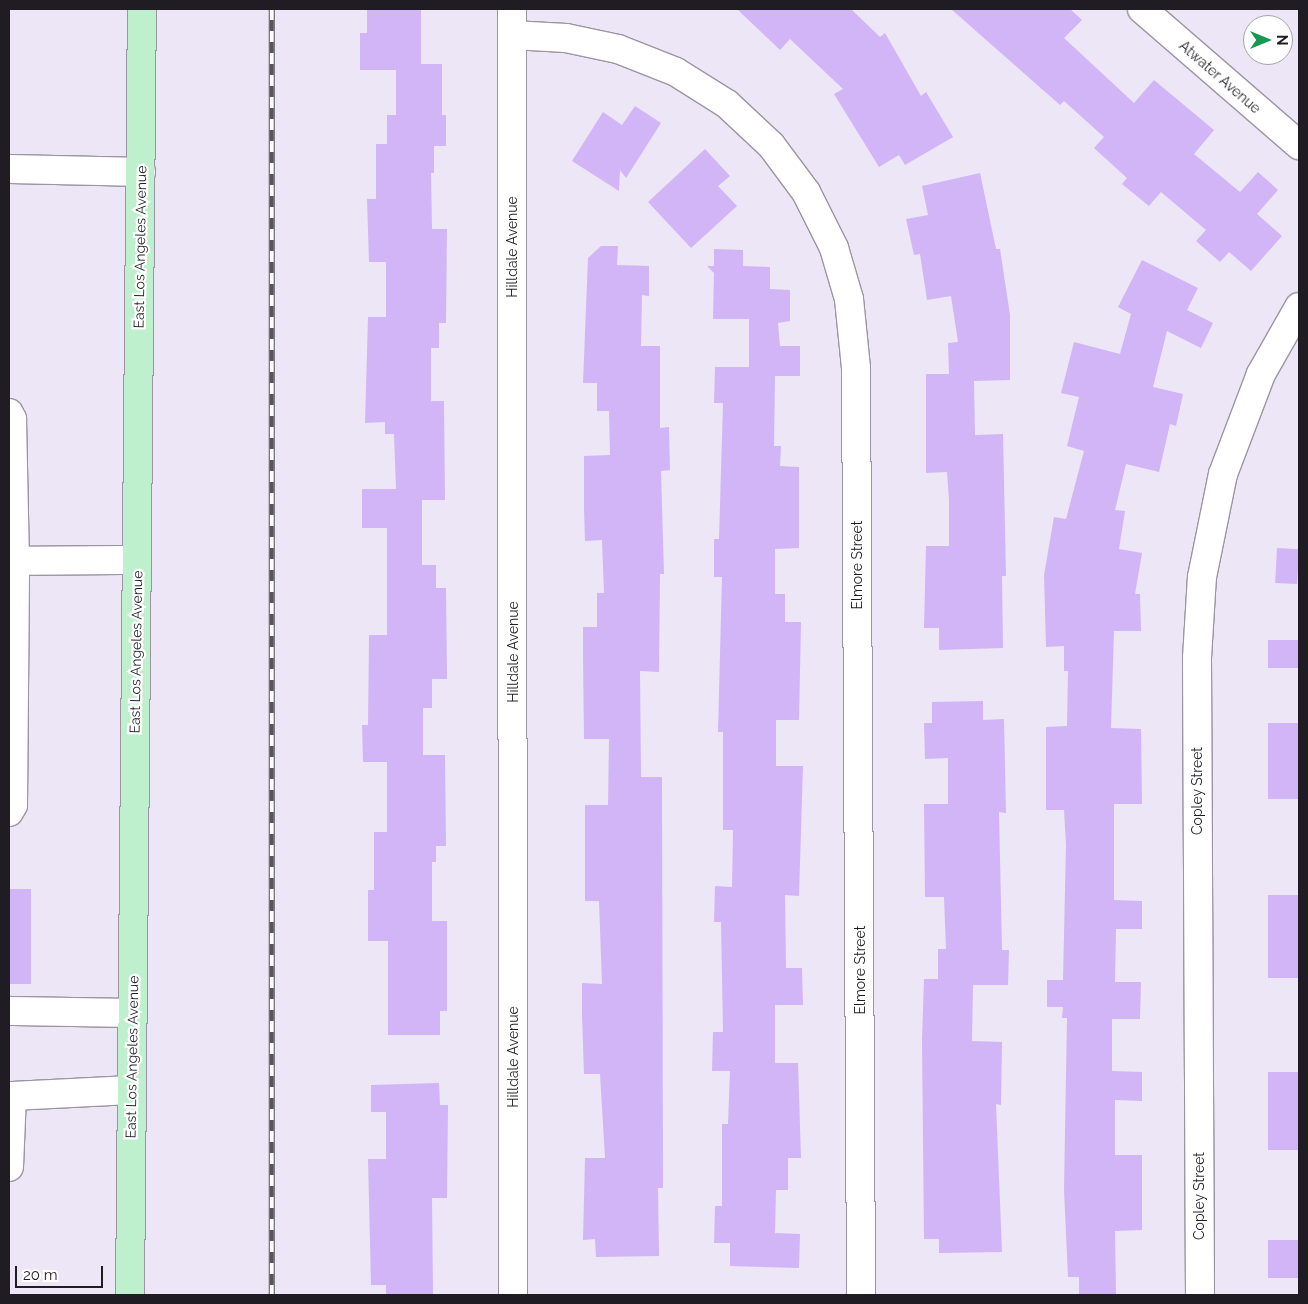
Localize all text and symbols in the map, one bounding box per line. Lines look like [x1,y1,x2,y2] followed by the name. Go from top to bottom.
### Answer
[1243,15,1293,65] north arrow
[1274,35,1290,45] text: N
[1176,37,1264,117] street label: Atwater Avenue
[130,165,150,329] street label: East Los Angeles Avenue
[504,196,520,298] street label: Hilldale Avenue
[849,521,865,609] street label: Elmore Street
[126,570,146,734] street label: East Los Angeles Avenue
[505,601,521,703] street label: Hilldale Avenue
[1189,747,1205,835] street label: Copley Street
[852,926,868,1014] street label: Elmore Street
[122,975,142,1139] street label: East Los Angeles Avenue
[505,1006,521,1108] street label: Hilldale Avenue
[1191,1152,1207,1240] street label: Copley Street
[18,1256,105,1288] scale bar
[23,1266,58,1284] text: 20 m

